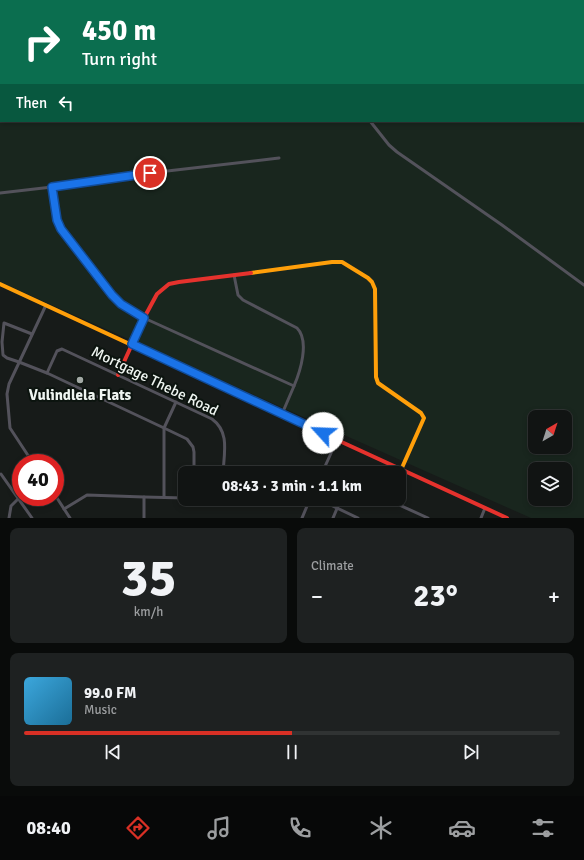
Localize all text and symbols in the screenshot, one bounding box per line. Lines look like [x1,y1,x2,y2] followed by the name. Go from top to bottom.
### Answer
[82,14,156,48] text: 450 m
[16,16,68,68] icon: right
[82,48,157,70] text: Turn right
[55,92,77,114] icon: left
[16,94,47,112] text: Then
[133,156,167,190] pin
[139,162,161,184] icon: arrive
[89,342,221,420] street label: Mortgage Thebe Road
[75,375,85,385] marker: Vulindlela Flats
[29,386,132,404] place label: Vulindlela Flats
[528,410,572,454] north arrow
[528,410,572,506] map controls
[302,412,344,454] position arrow
[12,454,64,506] speed limit sign: 40
[528,462,572,506] button: layers
[222,477,362,495] text: 08:43 · 3 min · 1.1 km
[120,546,177,610] text: 35
[311,558,354,574] text: Climate
[413,578,458,615] text: 23°
[311,583,323,610] text: −
[548,583,560,610] text: +
[134,604,163,620] text: km/h
[84,684,136,702] text: 99.0 FM
[84,702,117,718] text: Music
[102,741,124,763] icon: previous
[281,741,303,763] icon: pause
[460,741,482,763] icon: next
[124,814,152,842] icon: directions
[205,814,233,842] icon: music
[286,814,314,842] icon: phone
[367,814,395,842] icon: climate
[448,814,476,842] icon: car
[529,814,557,842] icon: filters
[27,817,71,839] text: 08:40

